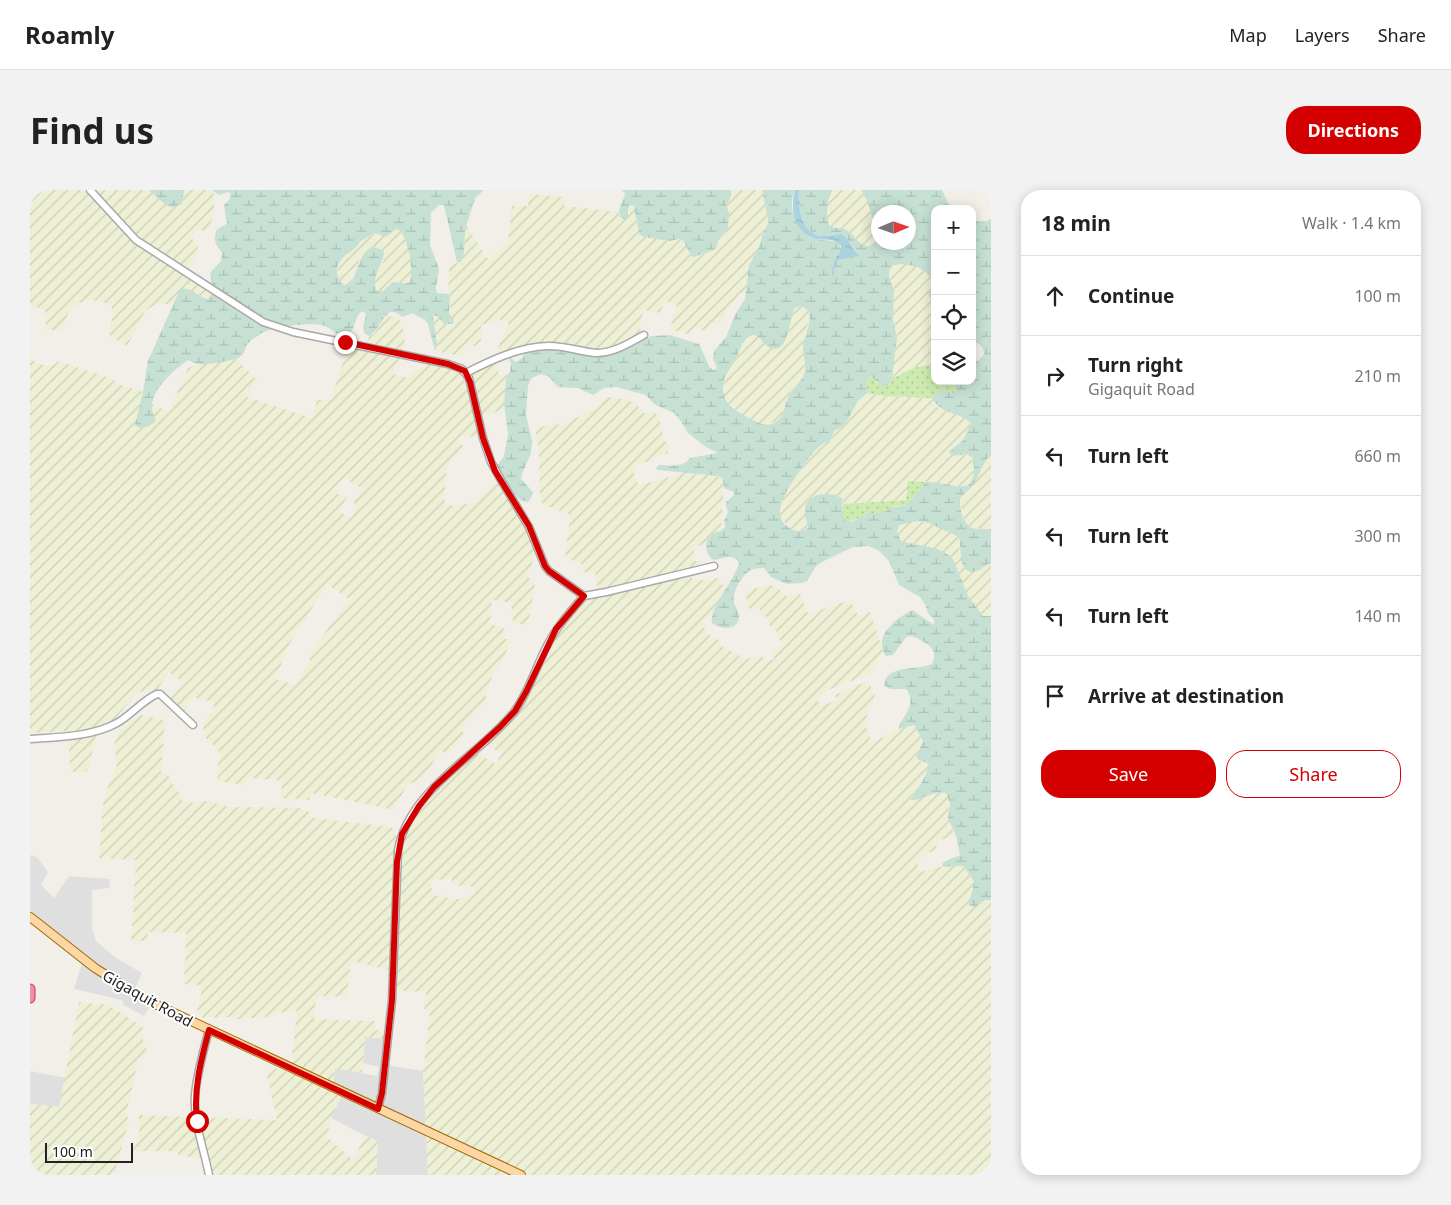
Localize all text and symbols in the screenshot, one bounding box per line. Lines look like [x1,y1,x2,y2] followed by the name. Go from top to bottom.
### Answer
[25,18,114,51] text: Roamly
[1229,23,1267,47] text: Map
[1295,23,1350,47] text: Layers
[1378,23,1426,47] text: Share
[1286,106,1421,154] button: Directions
[30,107,154,154] text: Find us
[871,205,916,250] north arrow
[931,205,976,385] map controls
[931,205,976,250] button: +
[1041,209,1111,237] text: 18 min
[1302,212,1401,234] text: Walk · 1.4 km
[931,250,976,295] button: −
[1041,282,1069,310] icon: ahead
[1088,283,1174,309] text: Continue
[1354,285,1401,307] text: 100 m
[931,295,976,340] button: locate
[334,331,357,354] route end
[931,340,976,385] button: layers
[1088,352,1183,378] text: Turn right
[1041,362,1069,390] icon: right
[1354,365,1401,387] text: 210 m
[1088,378,1195,400] text: Gigaquit Road
[1041,442,1069,470] icon: left
[1088,443,1169,469] text: Turn left
[1354,445,1401,467] text: 660 m
[1041,522,1069,550] icon: left
[1088,523,1169,549] text: Turn left
[1354,525,1401,547] text: 300 m
[1041,602,1069,630] icon: left
[1088,603,1169,629] text: Turn left
[1354,605,1401,627] text: 140 m
[1041,682,1069,710] icon: arrive
[1088,683,1284,709] text: Arrive at destination
[1041,750,1216,798] button: Save
[1226,750,1401,798] button: Share
[99,965,197,1031] street label: Gigaquit Road
[186,1110,209,1133] route start
[45,1140,132,1163] scale bar
[52,1142,93,1161] text: 100 m

